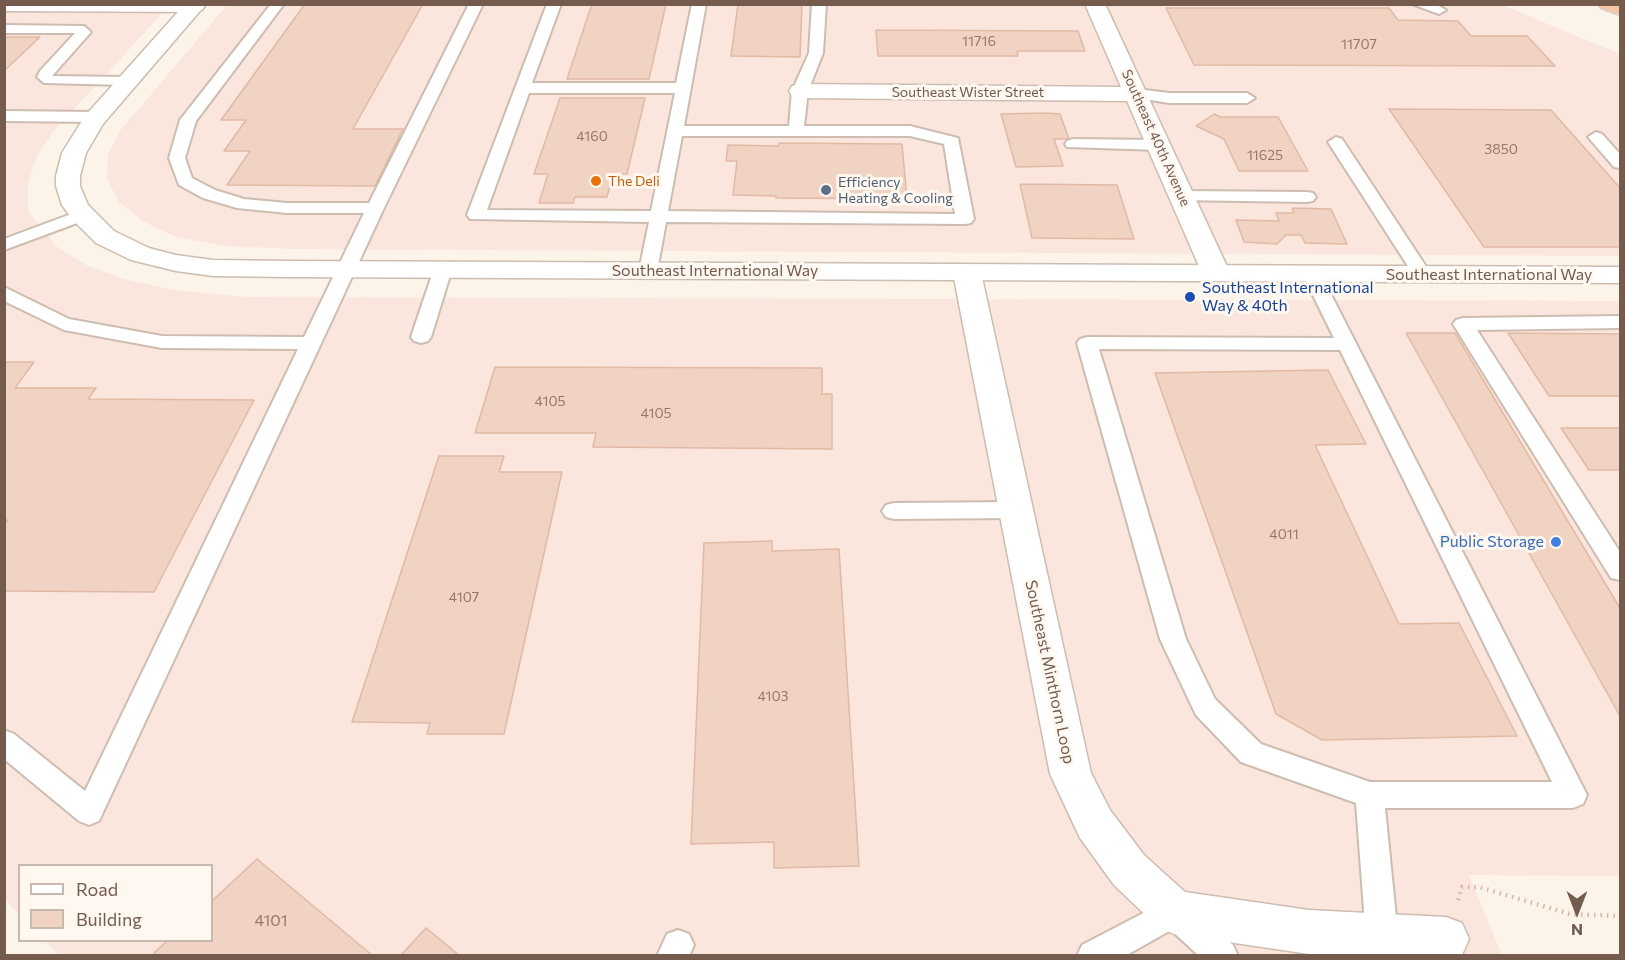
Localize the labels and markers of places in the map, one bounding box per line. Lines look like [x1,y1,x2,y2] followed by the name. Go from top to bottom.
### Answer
[608,173,660,189] place label: The Deli
[589,174,603,188] marker: The Deli
[838,174,953,206] place label: Efficiency Heating & Cooling
[819,183,833,197] marker: Efficiency Heating & Cooling
[1202,278,1374,316] place label: Southeast International Way & 40th
[1183,290,1197,304] marker: Southeast International Way & 40th
[1440,532,1544,552] place label: Public Storage
[1549,535,1563,549] marker: Public Storage

